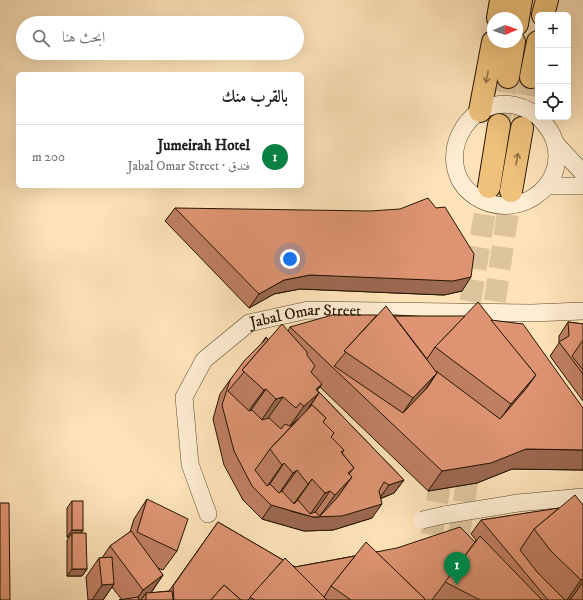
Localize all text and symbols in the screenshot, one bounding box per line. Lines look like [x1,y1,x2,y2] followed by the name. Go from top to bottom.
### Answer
[487,12,523,48] north arrow
[535,12,571,120] map controls
[535,12,571,48] button: +
[16,16,304,60] search box
[30,27,52,49] icon: search
[62,28,105,47] text: ابحث هنا
[535,48,571,84] button: −
[483,70,491,83] one-way arrow
[535,84,571,120] button: locate
[222,86,288,108] text: بالقرب منك
[158,136,250,155] text: Jumeirah Hotel
[32,149,65,165] text: 200 m
[273,149,277,165] text: 1
[513,153,521,166] one-way arrow
[128,158,250,174] text: فندق · Jabal Omar Street
[280,249,300,269] your location
[246,300,361,333] street label: Jabal Omar Street
[444,552,470,585] pin: 1

